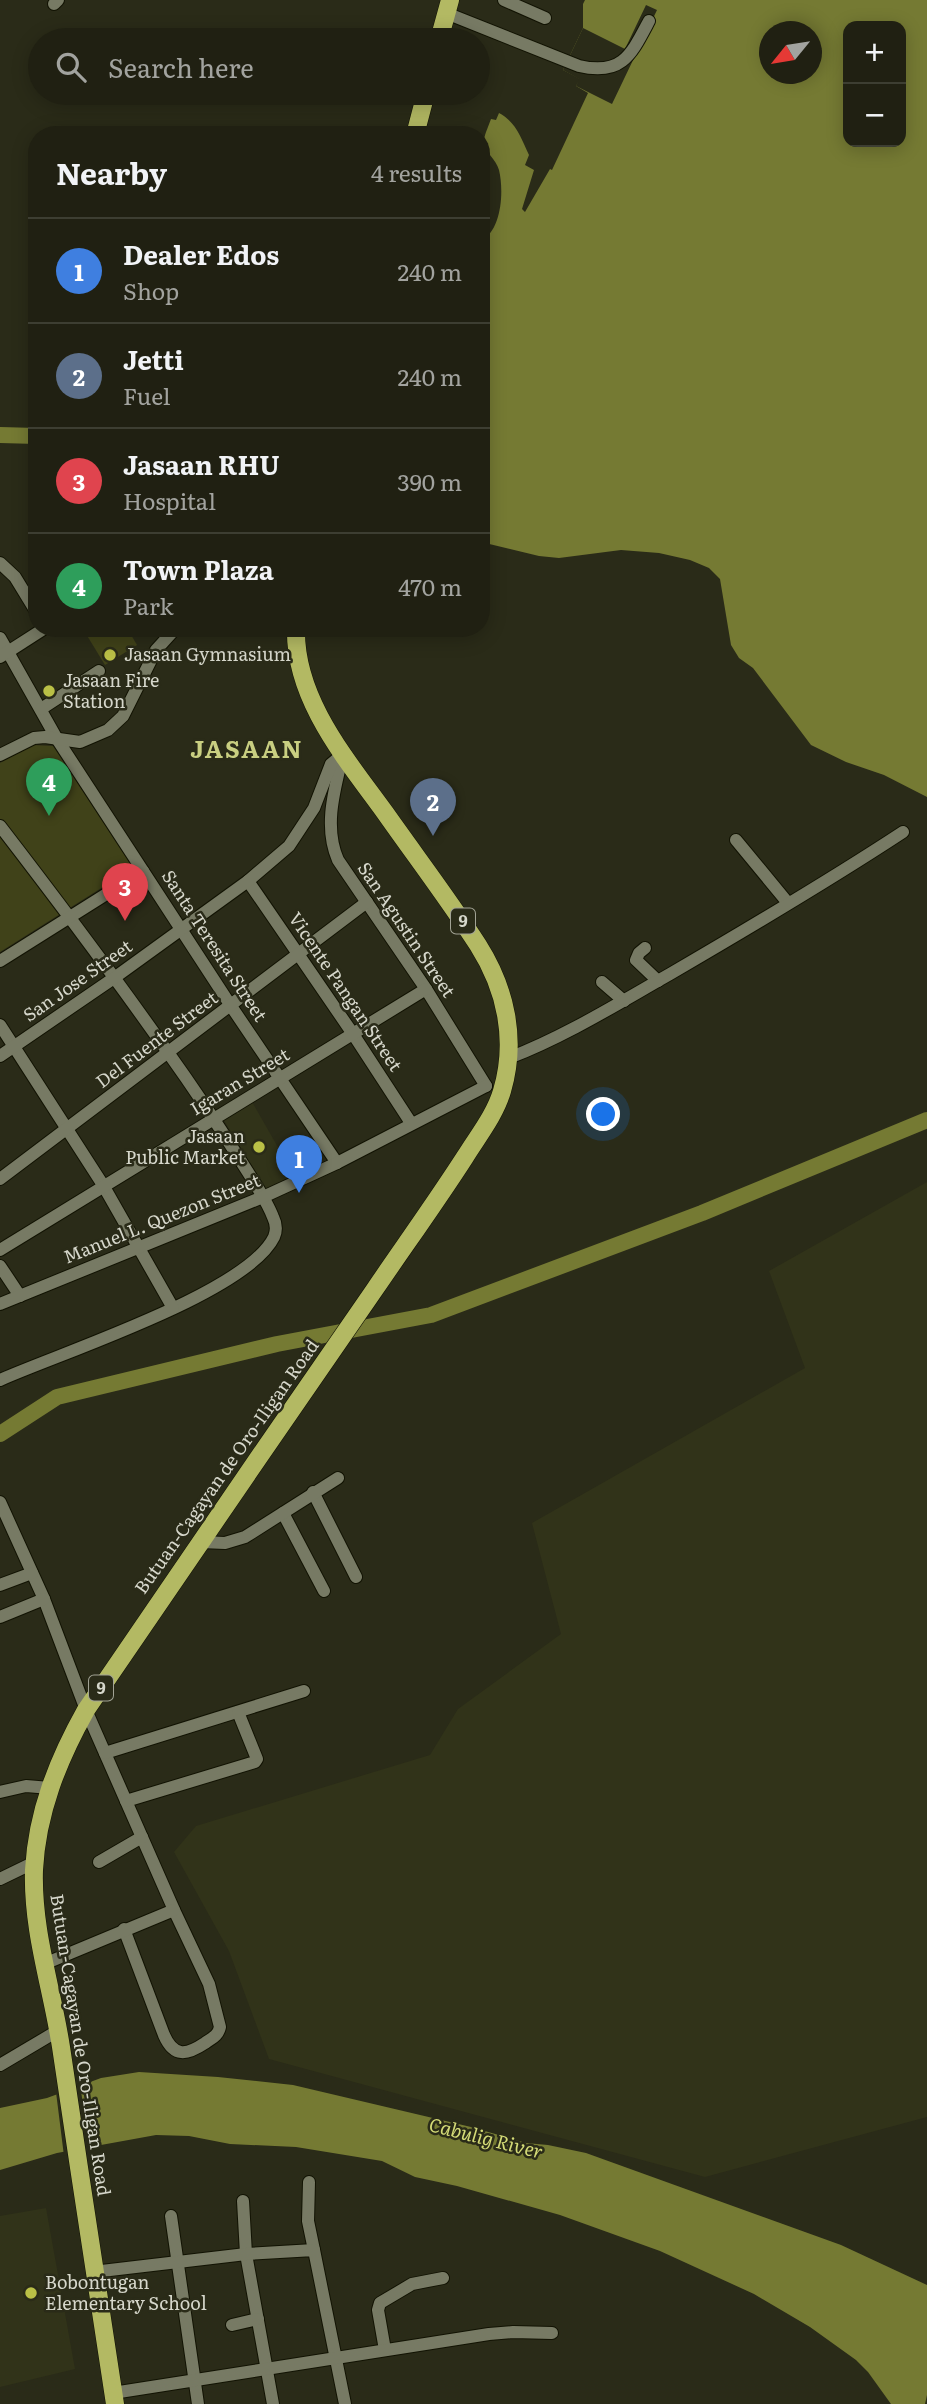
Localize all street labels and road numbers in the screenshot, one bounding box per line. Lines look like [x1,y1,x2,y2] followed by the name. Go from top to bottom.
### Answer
[352,856,463,1003] street label: San Agustin Street
[156,864,275,1027] street label: Santa Teresita Street
[283,906,410,1077] street label: Vicente Pangan Street
[451,909,475,934] road number: 9
[17,932,138,1027] street label: San Jose Street
[89,983,223,1094] street label: Del Fuente Street
[184,1040,295,1121] street label: Igaran Street
[59,1165,265,1270] street label: Manuel L. Quezon Street
[127,1333,324,1599] street label: Butuan-Cagayan de Oro-Iligan Road
[89,1676,113,1700] road number: 9
[44,1892,119,2198] street label: Butuan-Cagayan de Oro-Iligan Road

